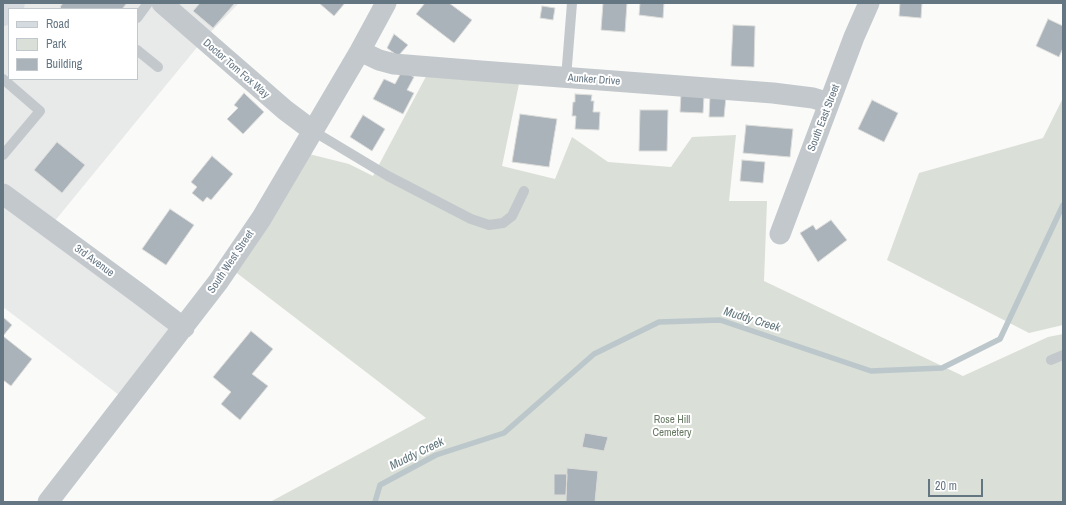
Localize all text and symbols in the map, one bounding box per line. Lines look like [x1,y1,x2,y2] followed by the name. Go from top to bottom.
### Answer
[8,8,138,80] legend
[46,16,70,32] text: Road
[46,36,66,52] text: Park
[200,37,272,101] street label: Doctor Tom Fox Way
[46,56,82,72] text: Building
[567,72,621,88] street label: Aunker Drive
[805,83,843,153] street label: South East Street
[205,228,257,296] street label: South West Street
[72,242,116,280] street label: 3rd Avenue
[722,305,782,335] water label: Muddy Creek
[652,413,692,439] park label: Rose Hill Cemetery
[388,435,446,473] water label: Muddy Creek
[930,471,985,497] scale bar
[935,478,957,494] text: 20 m

